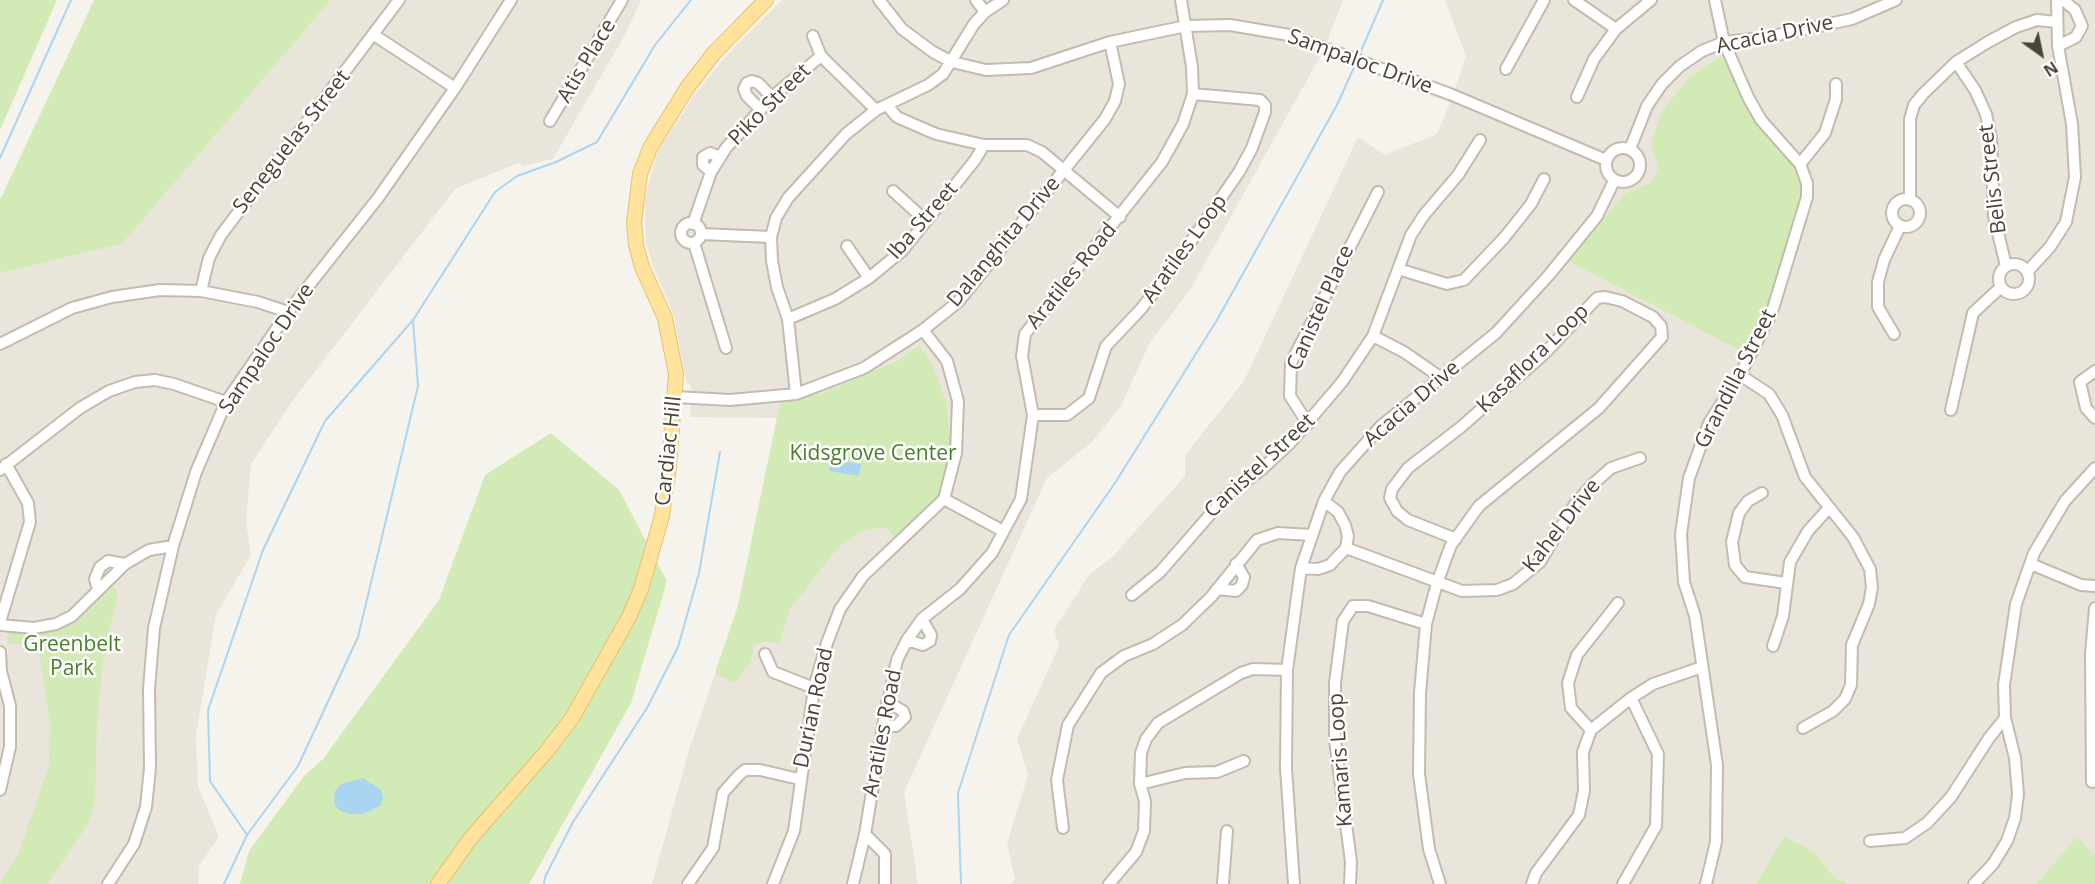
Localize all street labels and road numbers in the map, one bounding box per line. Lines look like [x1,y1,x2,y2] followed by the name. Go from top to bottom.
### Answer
[1714,10,1836,60] street label: Acacia Drive
[552,15,622,107] street label: Atis Place
[1284,24,1436,100] street label: Sampaloc Drive
[724,59,816,151] street label: Piko Street
[228,65,356,219] street label: Seneguelas Street
[1974,123,2012,235] street label: Belis Street
[942,172,1066,312] street label: Dalanghita Drive
[882,177,964,265] street label: Iba Street
[1137,190,1233,308] street label: Aratiles Loop
[1022,218,1122,334] street label: Aratiles Road
[1282,241,1360,375] street label: Canistel Place
[214,279,320,419] street label: Sampaloc Drive
[1472,299,1594,419] street label: Kasaflora Loop
[1690,305,1782,453] street label: Grandilla Street
[1359,355,1465,453] street label: Acacia Drive
[651,395,687,507] street label: Cardiac Hill
[1200,408,1320,524] street label: Canistel Street
[1518,474,1606,578] street label: Kahel Drive
[789,646,839,770] street label: Durian Road
[858,667,908,799] street label: Aratiles Road
[1324,692,1358,828] street label: Kamaris Loop

